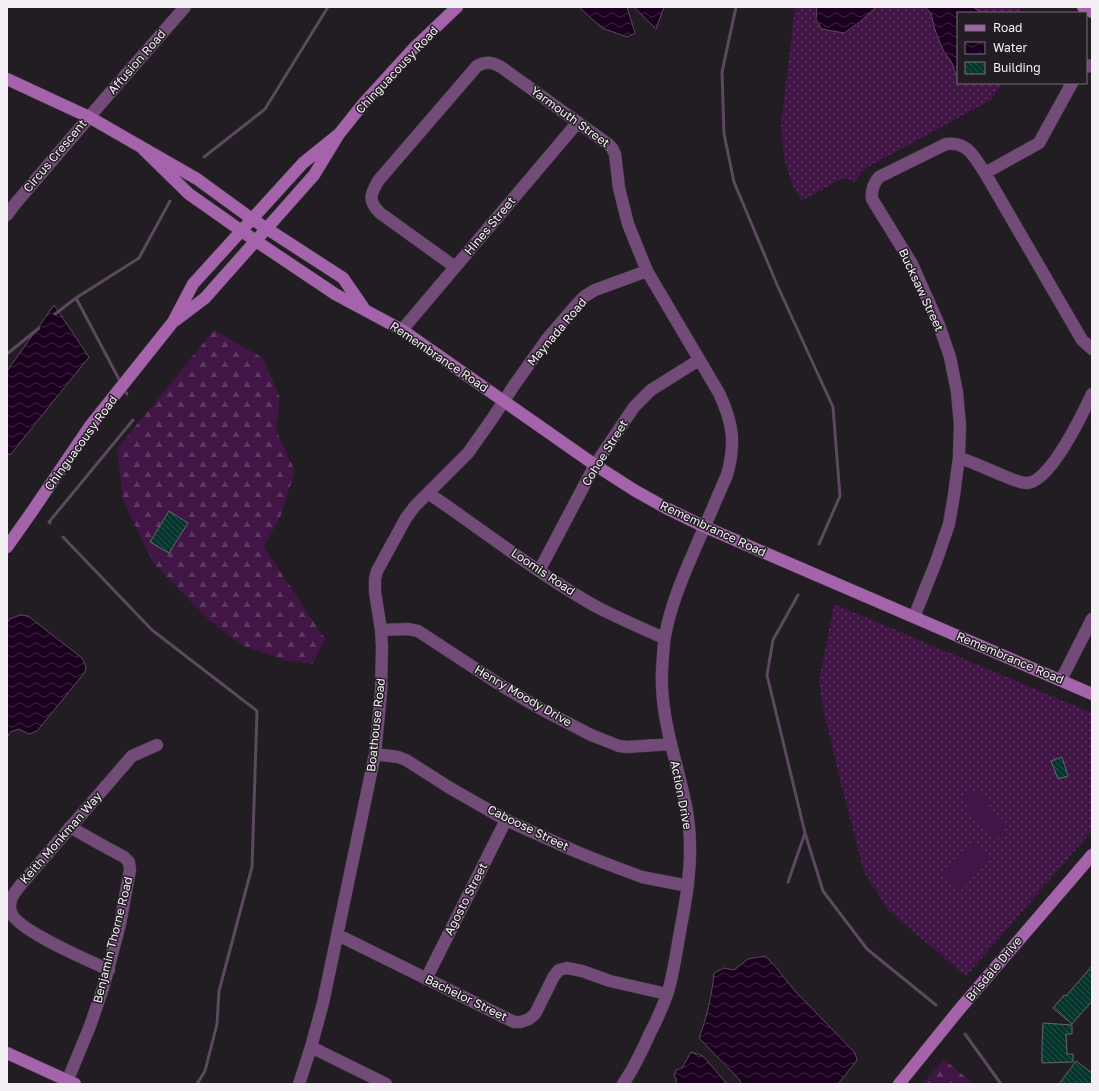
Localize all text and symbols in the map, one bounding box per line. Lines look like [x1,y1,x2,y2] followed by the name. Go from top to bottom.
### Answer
[957,12,1087,84] legend
[993,20,1022,35] text: Road
[352,23,441,116] street label: Chinguacousy Road
[105,26,169,97] street label: Affusion Road
[993,40,1027,55] text: Water
[993,60,1041,75] text: Building
[528,83,613,150] street label: Yarmouth Street
[20,116,90,195] street label: Circus Crescent
[461,193,518,258] street label: Hines Street
[896,246,947,334] street label: Bucksaw Street
[524,295,589,369] street label: Maynada Road
[387,318,491,395] street label: Remembrance Road
[41,392,120,493] street label: Chinguacousy Road
[578,417,631,489] street label: Cohoe Street
[658,497,769,560] street label: Remembrance Road
[509,545,578,598] street label: Loomis Road
[954,628,1066,687] street label: Remembrance Road
[472,662,575,730] street label: Henry Moody Drive
[363,677,388,773] street label: Boathouse Road
[667,759,696,831] street label: Action Drive
[17,788,105,887] street label: Keith Monkman Way
[485,801,571,854] street label: Caboose Street
[441,860,490,938] street label: Agosto Street
[90,875,136,1005] street label: Benjamin Thorne Road
[962,933,1025,1004] street label: Brisdale Drive
[423,971,510,1024] street label: Bachelor Street

